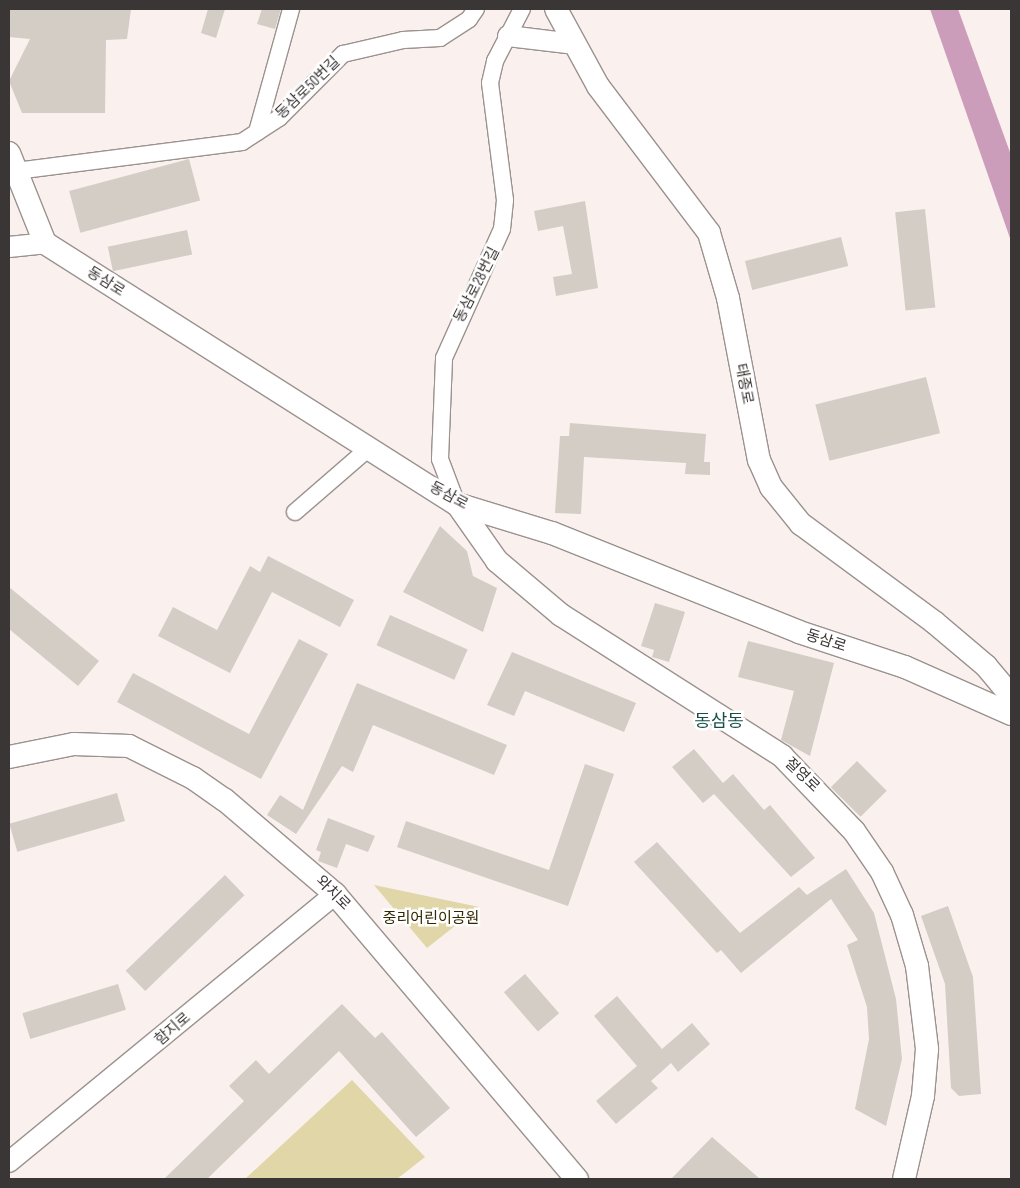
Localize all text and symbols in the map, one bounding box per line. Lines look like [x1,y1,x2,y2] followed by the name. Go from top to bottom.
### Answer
[272,53,344,123] street label: 동삼로50번길
[450,244,504,326] street label: 동삼로28번길
[84,263,128,301] street label: 동삼로
[731,362,757,406] street label: 태종로
[426,478,472,514] street label: 동삼로
[804,626,848,656] street label: 동삼로
[694,711,744,733] district label: 동삼동
[781,754,823,796] street label: 절영로
[312,872,354,914] street label: 와치로
[383,910,479,928] park label: 중리어린이공원
[151,1009,195,1049] street label: 함지로

